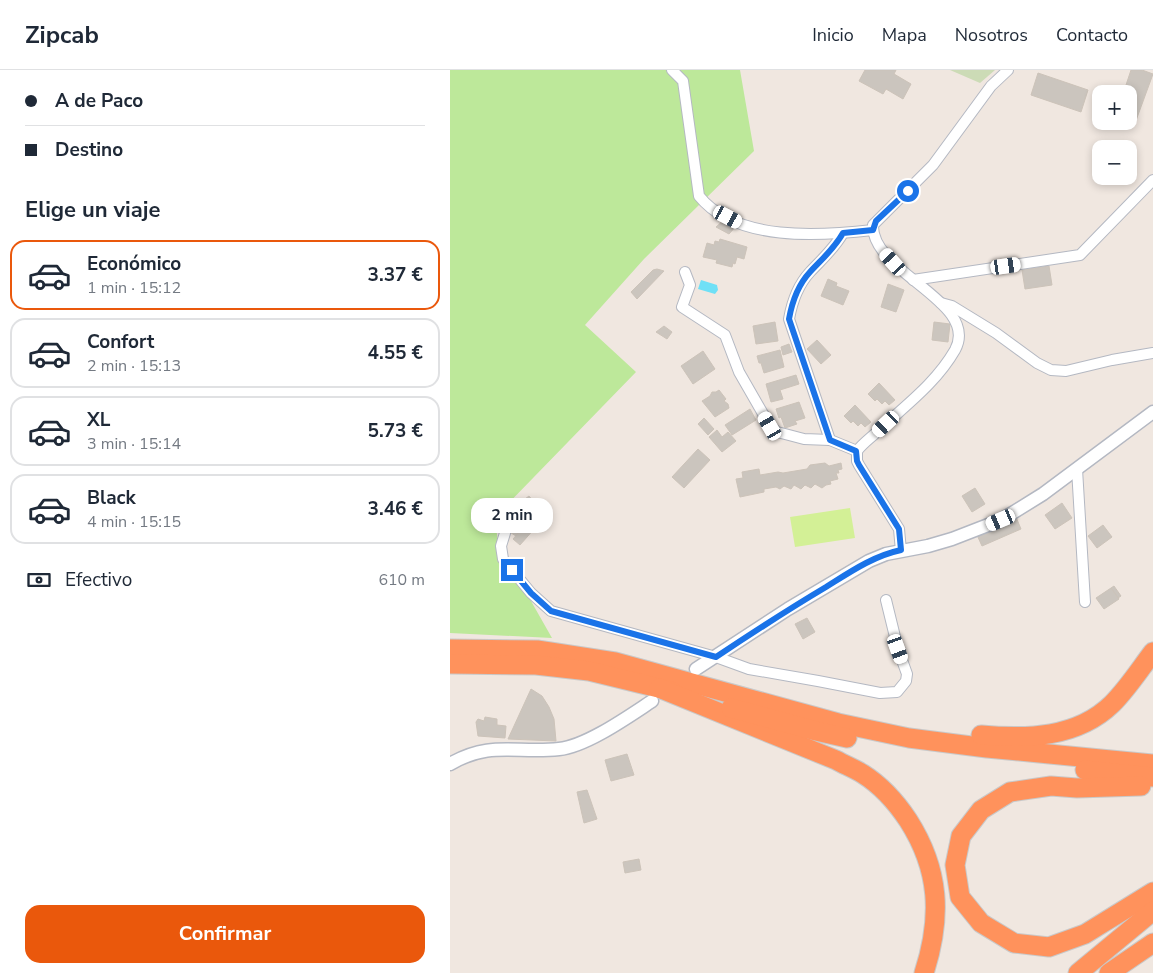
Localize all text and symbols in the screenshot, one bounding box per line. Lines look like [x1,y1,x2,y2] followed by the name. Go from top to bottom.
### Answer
[25,19,99,51] text: Zipcab
[812,23,854,47] text: Inicio
[882,23,927,47] text: Mapa
[955,23,1028,47] text: Nosotros
[1056,23,1128,47] text: Contacto
[1092,85,1137,185] map controls
[1092,85,1137,130] button: +
[55,88,143,114] text: A de Paco
[55,137,123,163] text: Destino
[1092,140,1137,185] button: −
[897,180,919,202] route start
[25,195,160,225] text: Elige un viaje
[711,203,744,231] car
[877,246,908,278] car
[87,251,181,277] text: Económico
[27,253,72,298] icon: car
[990,256,1021,276] car
[368,262,423,288] text: 3.37 €
[87,277,181,299] text: 1 min · 15:12
[87,329,154,355] text: Confort
[27,331,72,376] icon: car
[368,340,423,366] text: 4.55 €
[87,355,181,377] text: 2 min · 15:13
[87,407,110,433] text: XL
[869,408,902,440] car
[27,409,72,454] icon: car
[756,409,783,443] car
[368,418,423,444] text: 5.73 €
[87,433,181,455] text: 3 min · 15:14
[87,485,136,511] text: Black
[27,487,72,532] icon: car
[368,496,423,522] text: 3.46 €
[471,498,553,532] callout: 2 min
[491,504,533,526] text: 2 min
[984,507,1017,533] car
[87,511,181,533] text: 4 min · 15:15
[501,559,523,581] route end
[25,566,53,594] icon: cash
[65,567,132,593] text: Efectivo
[378,569,425,591] text: 610 m
[885,632,910,666] car
[25,905,425,963] button: Confirmar

